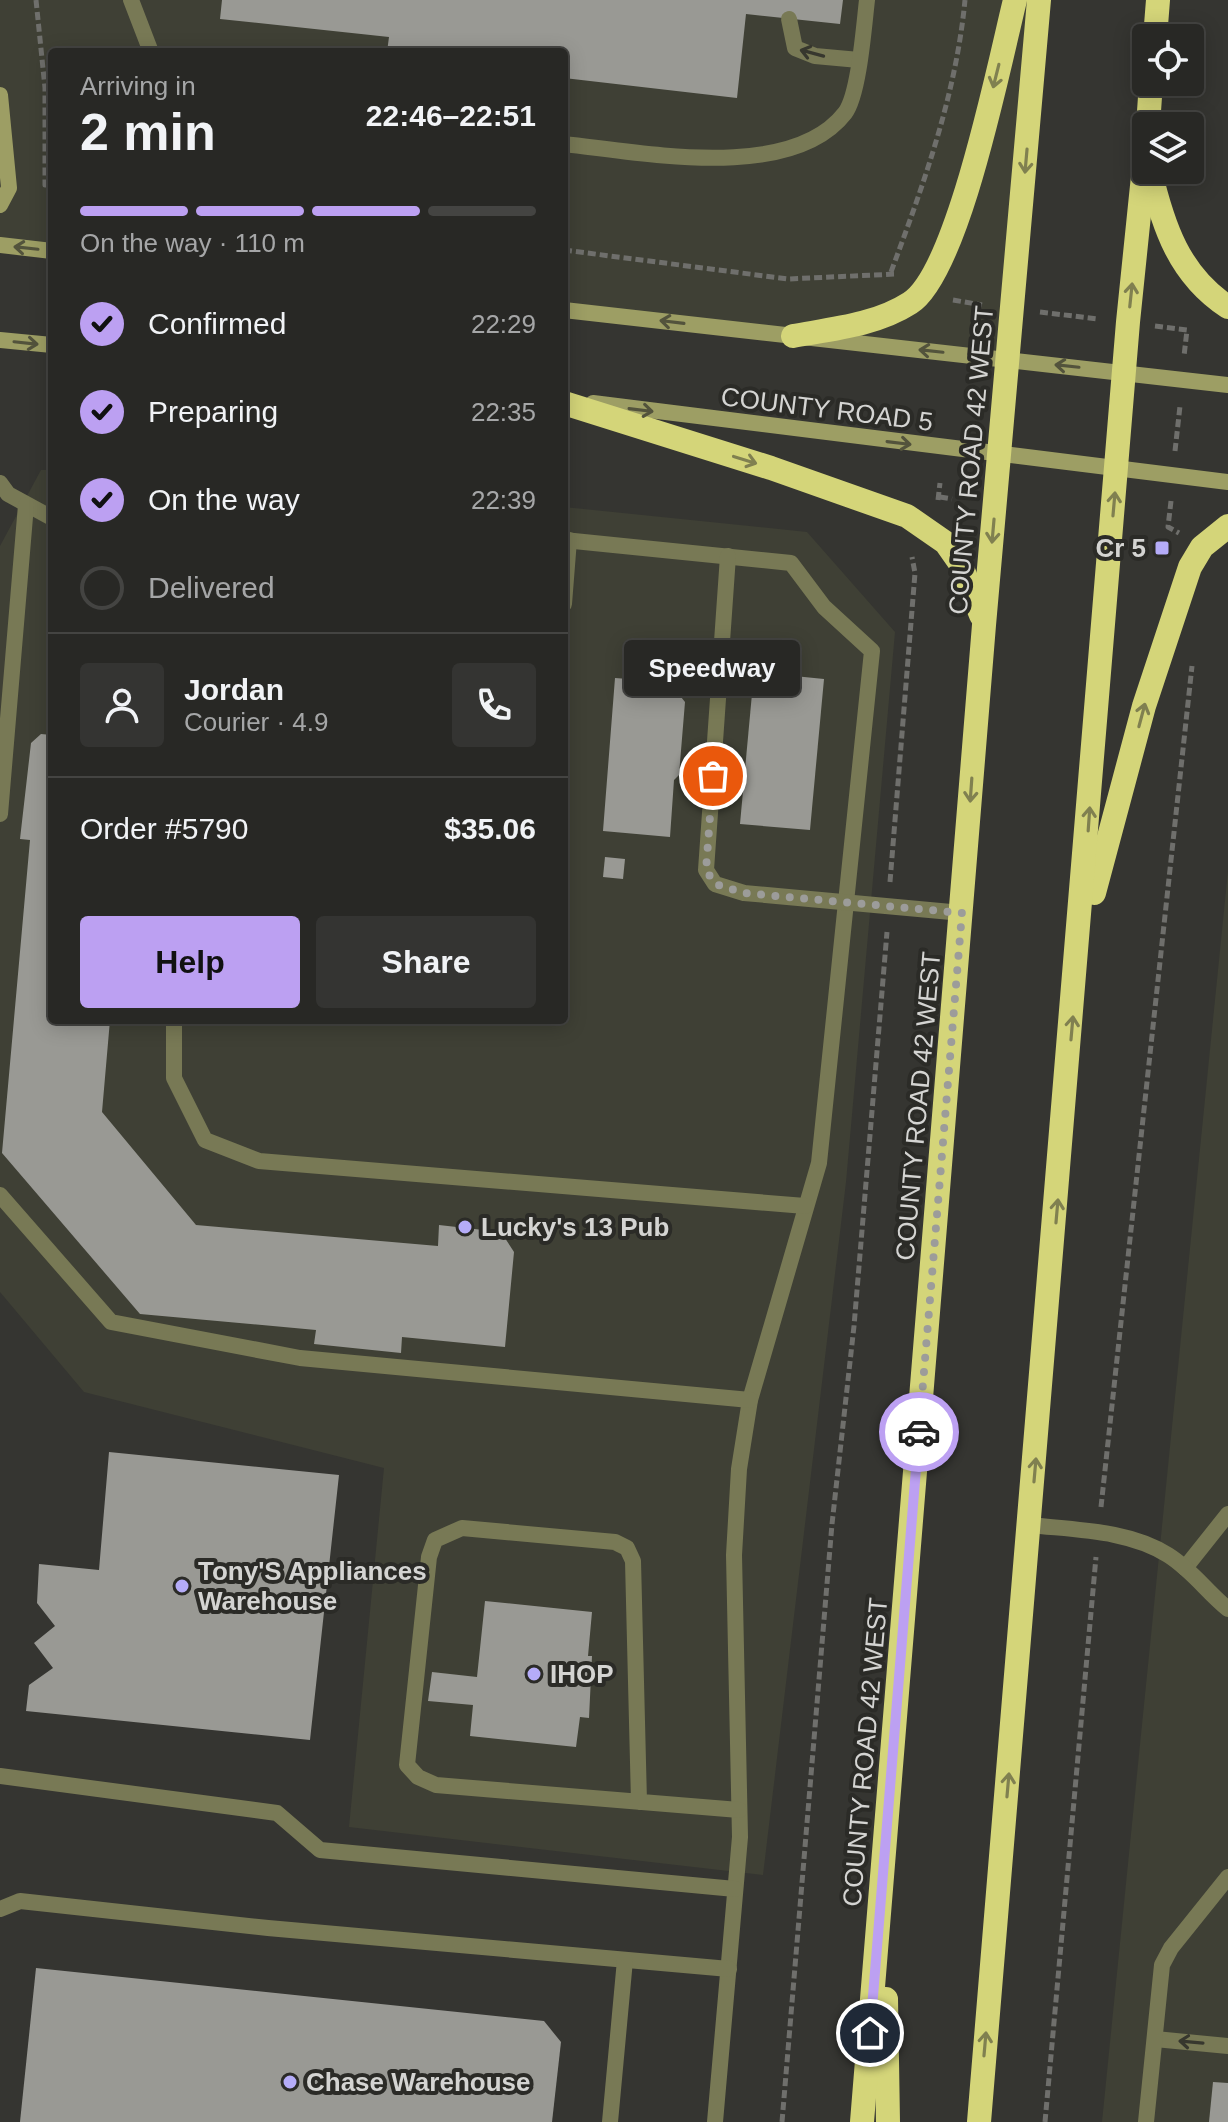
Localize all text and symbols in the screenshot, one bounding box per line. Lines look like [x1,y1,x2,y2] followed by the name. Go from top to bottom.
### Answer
[1132,24,1204,184] map controls
[1132,24,1204,96] button: locate
[799,45,825,60] one-way arrow
[987,62,1002,88] one-way arrow
[80,71,196,101] text: Arriving in
[366,99,536,132] text: 22:46–22:51
[80,103,216,161] text: 2 min
[1132,112,1204,184] button: layers
[1018,147,1033,174] one-way arrow
[80,228,305,258] text: On the way · 110 m
[13,241,40,256] one-way arrow
[1124,282,1139,309] one-way arrow
[80,302,124,346] icon: check
[943,304,999,616] street label: COUNTY ROAD 42 WEST
[148,307,286,340] text: Confirmed
[471,309,536,339] text: 22:29
[660,314,686,329] one-way arrow
[12,335,39,350] one-way arrow
[918,344,945,359] one-way arrow
[1054,359,1081,374] one-way arrow
[719,381,935,437] street label: COUNTY ROAD 5
[80,390,124,434] icon: check
[148,395,278,428] text: Preparing
[471,397,536,427] text: 22:35
[627,402,654,417] one-way arrow
[886,436,911,451] one-way arrow
[732,453,758,468] one-way arrow
[80,478,124,522] icon: check
[148,483,300,516] text: On the way
[471,485,536,515] text: 22:39
[1106,492,1121,518] one-way arrow
[985,517,1000,544] one-way arrow
[1095,533,1146,563] place label: Cr 5
[1153,539,1171,557] marker: Cr 5
[148,571,275,604] text: Delivered
[625,640,801,696] callout: Speedway
[648,653,776,683] text: Speedway
[80,663,164,747] button: person
[452,663,536,747] button: phone
[184,673,284,706] text: Jordan
[1135,703,1150,729] one-way arrow
[184,707,329,737] text: Courier · 4.9
[679,742,747,810] pin
[691,754,735,798] icon: bag
[963,776,978,803] one-way arrow
[1082,806,1097,833] one-way arrow
[80,812,248,845] text: Order #5790
[444,812,536,845] text: $35.06
[80,916,300,1008] button: Help
[316,916,536,1008] button: Share
[890,950,946,1262] street label: COUNTY ROAD 42 WEST
[1065,1015,1080,1042] one-way arrow
[1049,1198,1064,1225] one-way arrow
[481,1212,669,1242] place label: Lucky's 13 Pub
[456,1218,474,1236] marker: Lucky's 13 Pub
[879,1392,959,1472] courier
[897,1410,941,1454] icon: car
[1027,1457,1042,1484] one-way arrow
[198,1556,427,1616] place label: Tony'S Appliances Warehouse
[173,1577,191,1595] marker: Tony'S Appliances Warehouse
[837,1596,893,1908] street label: COUNTY ROAD 42 WEST
[550,1659,614,1689] place label: IHOP
[525,1665,543,1683] marker: IHOP
[1000,1772,1015,1799] one-way arrow
[836,1999,904,2067] pin
[848,2011,892,2055] icon: home
[978,2031,993,2058] one-way arrow
[1178,2034,1205,2049] one-way arrow
[306,2067,530,2097] place label: Chase Warehouse
[281,2073,299,2091] marker: Chase Warehouse

